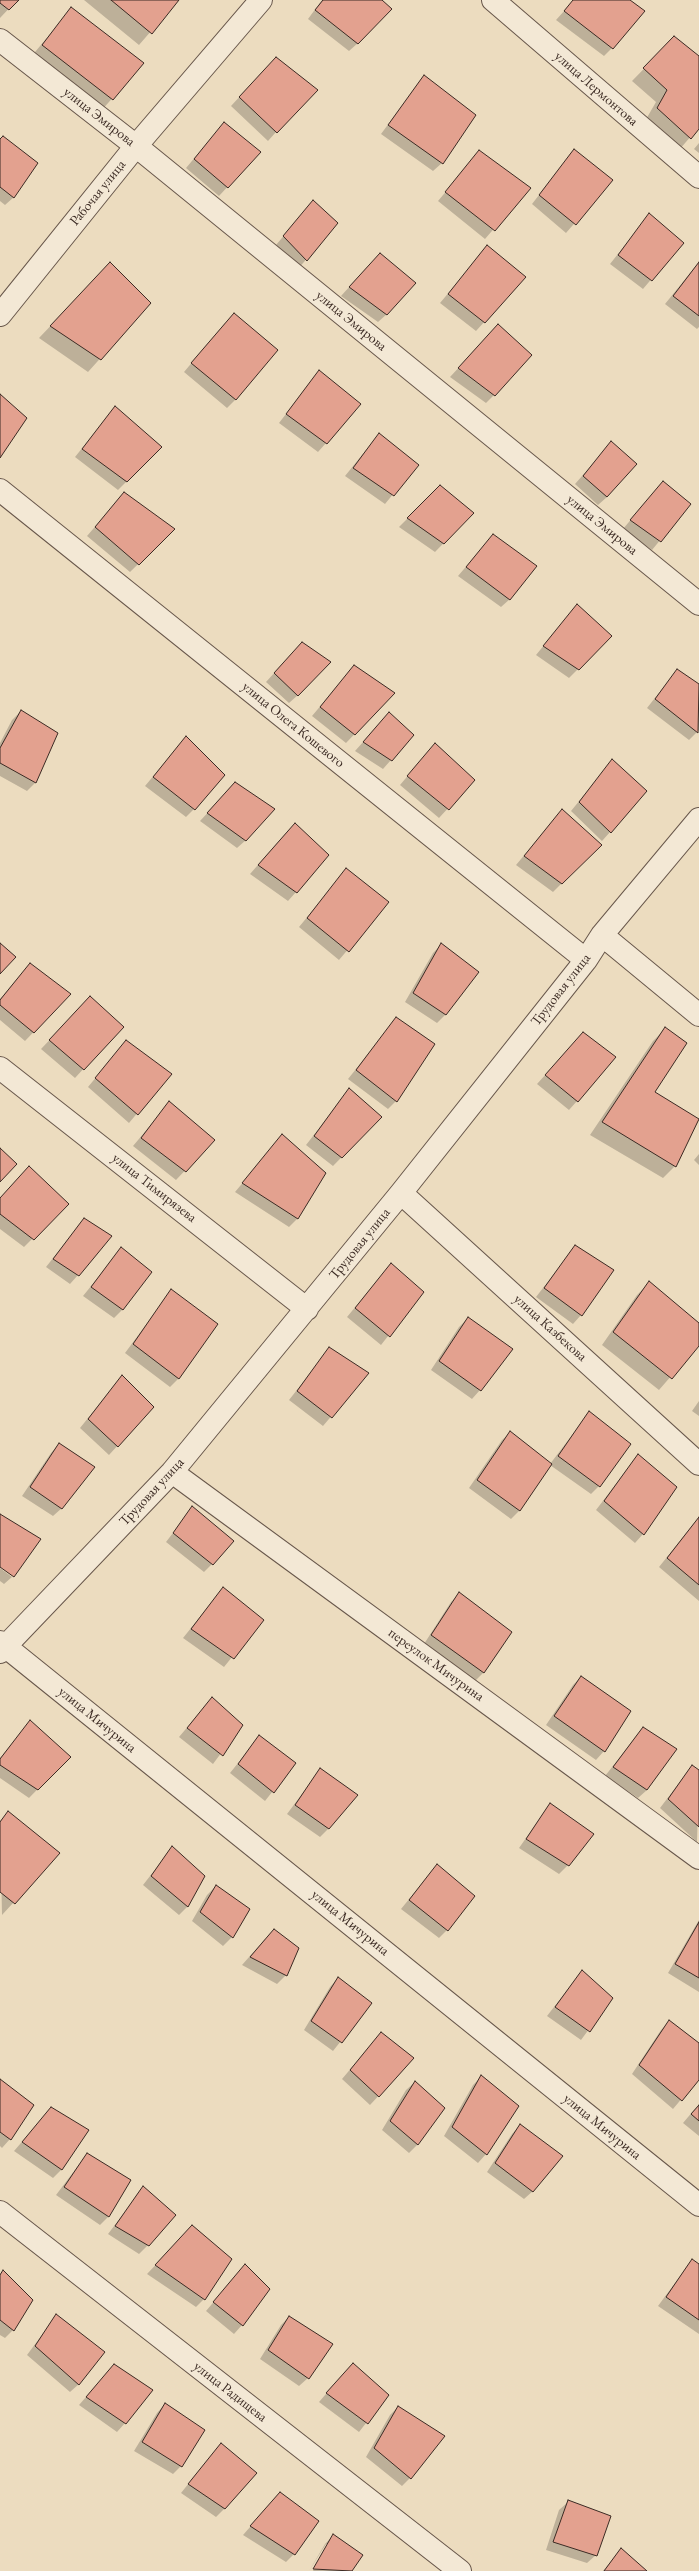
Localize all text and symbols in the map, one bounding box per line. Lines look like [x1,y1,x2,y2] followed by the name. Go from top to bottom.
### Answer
[551,48,641,130] street label: улица Лермонтова
[60,84,138,150] street label: улица Эмирова
[66,157,130,229] street label: Рабочая улица
[312,287,390,355] street label: улица Эмирова
[563,491,641,559] street label: улица Эмирова
[238,678,348,772] street label: улица Олега Кошевого
[528,950,594,1030] street label: Трудовая улица
[108,1150,200,1226] street label: улица Тимирязева
[326,1205,394,1283] street label: Трудовая улица
[510,1291,590,1365] street label: улица Казбекова
[116,1454,188,1530] street label: Трудовая улица
[385,1625,487,1705] street label: переулок Мичурина
[55,1683,139,1757] street label: улица Мичурина
[308,1886,392,1960] street label: улица Мичурина
[560,2090,644,2164] street label: улица Мичурина
[190,2358,270,2426] street label: улица Радищева

